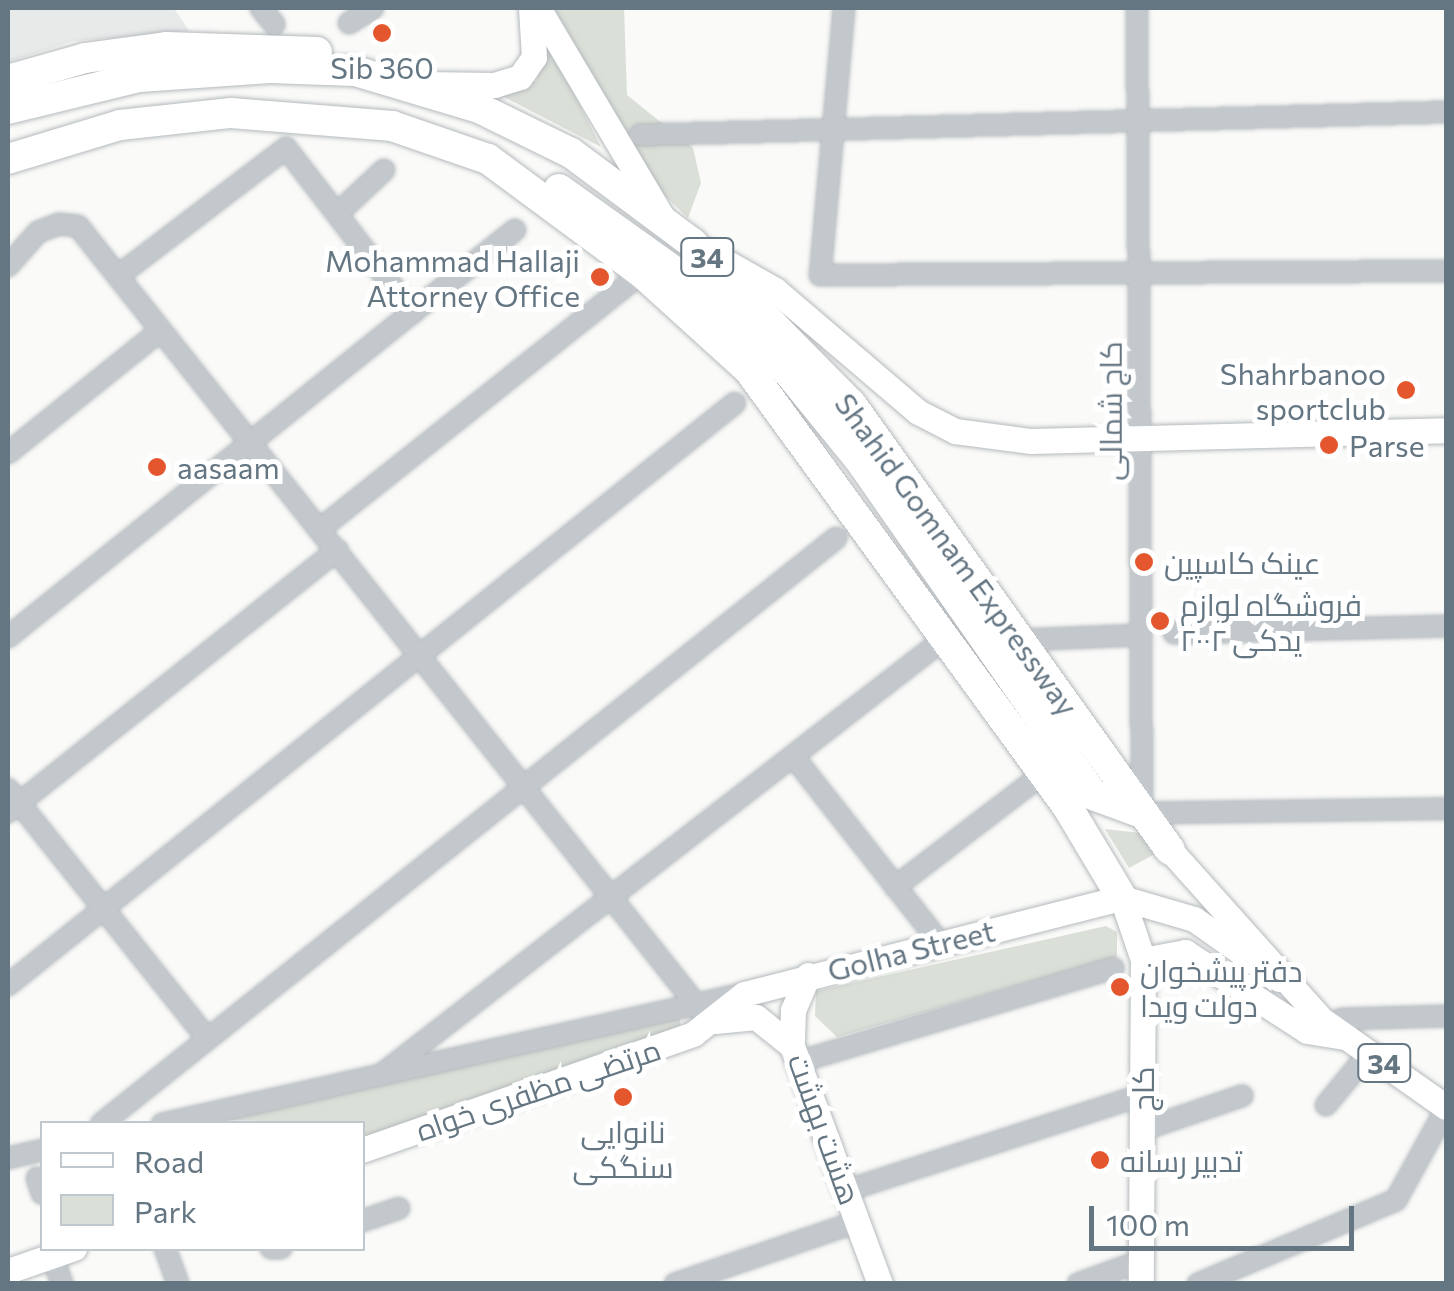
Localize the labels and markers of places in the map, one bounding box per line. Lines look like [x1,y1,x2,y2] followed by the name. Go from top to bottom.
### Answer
[371,22,393,44] marker: Sib 360
[330,49,434,85] place label: Sib 360
[325,242,580,312] place label: Mohammad Hallaji Attorney Office
[589,266,611,288] marker: Mohammad Hallaji Attorney Office
[1220,355,1386,426] place label: Shahrbanoo sportclub
[1395,379,1417,401] marker: Shahrbanoo sportclub
[1349,427,1424,463] place label: Parse
[1318,434,1340,456] marker: Parse
[177,449,280,485] place label: aasaam
[146,456,168,478] marker: aasaam
[1164,544,1321,580] place label: عینک کاسپین
[1133,551,1155,573] marker: عینک کاسپین
[1180,586,1362,656] place label: فروشگاه لوازم یدکی ۲۰۰۲
[1149,610,1171,632] marker: فروشگاه لوازم یدکی ۲۰۰۲
[1140,952,1302,1022] place label: دفتر پیشخوان دولت ویدا
[1109,976,1131,998] marker: دفتر پیشخوان دولت ویدا
[612,1086,634,1108] marker: نانوایی سنگکی
[572,1113,674,1184] place label: نانوایی سنگکی
[1120,1142,1243,1178] place label: تدبیر رسانه
[1089,1149,1111,1171] marker: تدبیر رسانه

